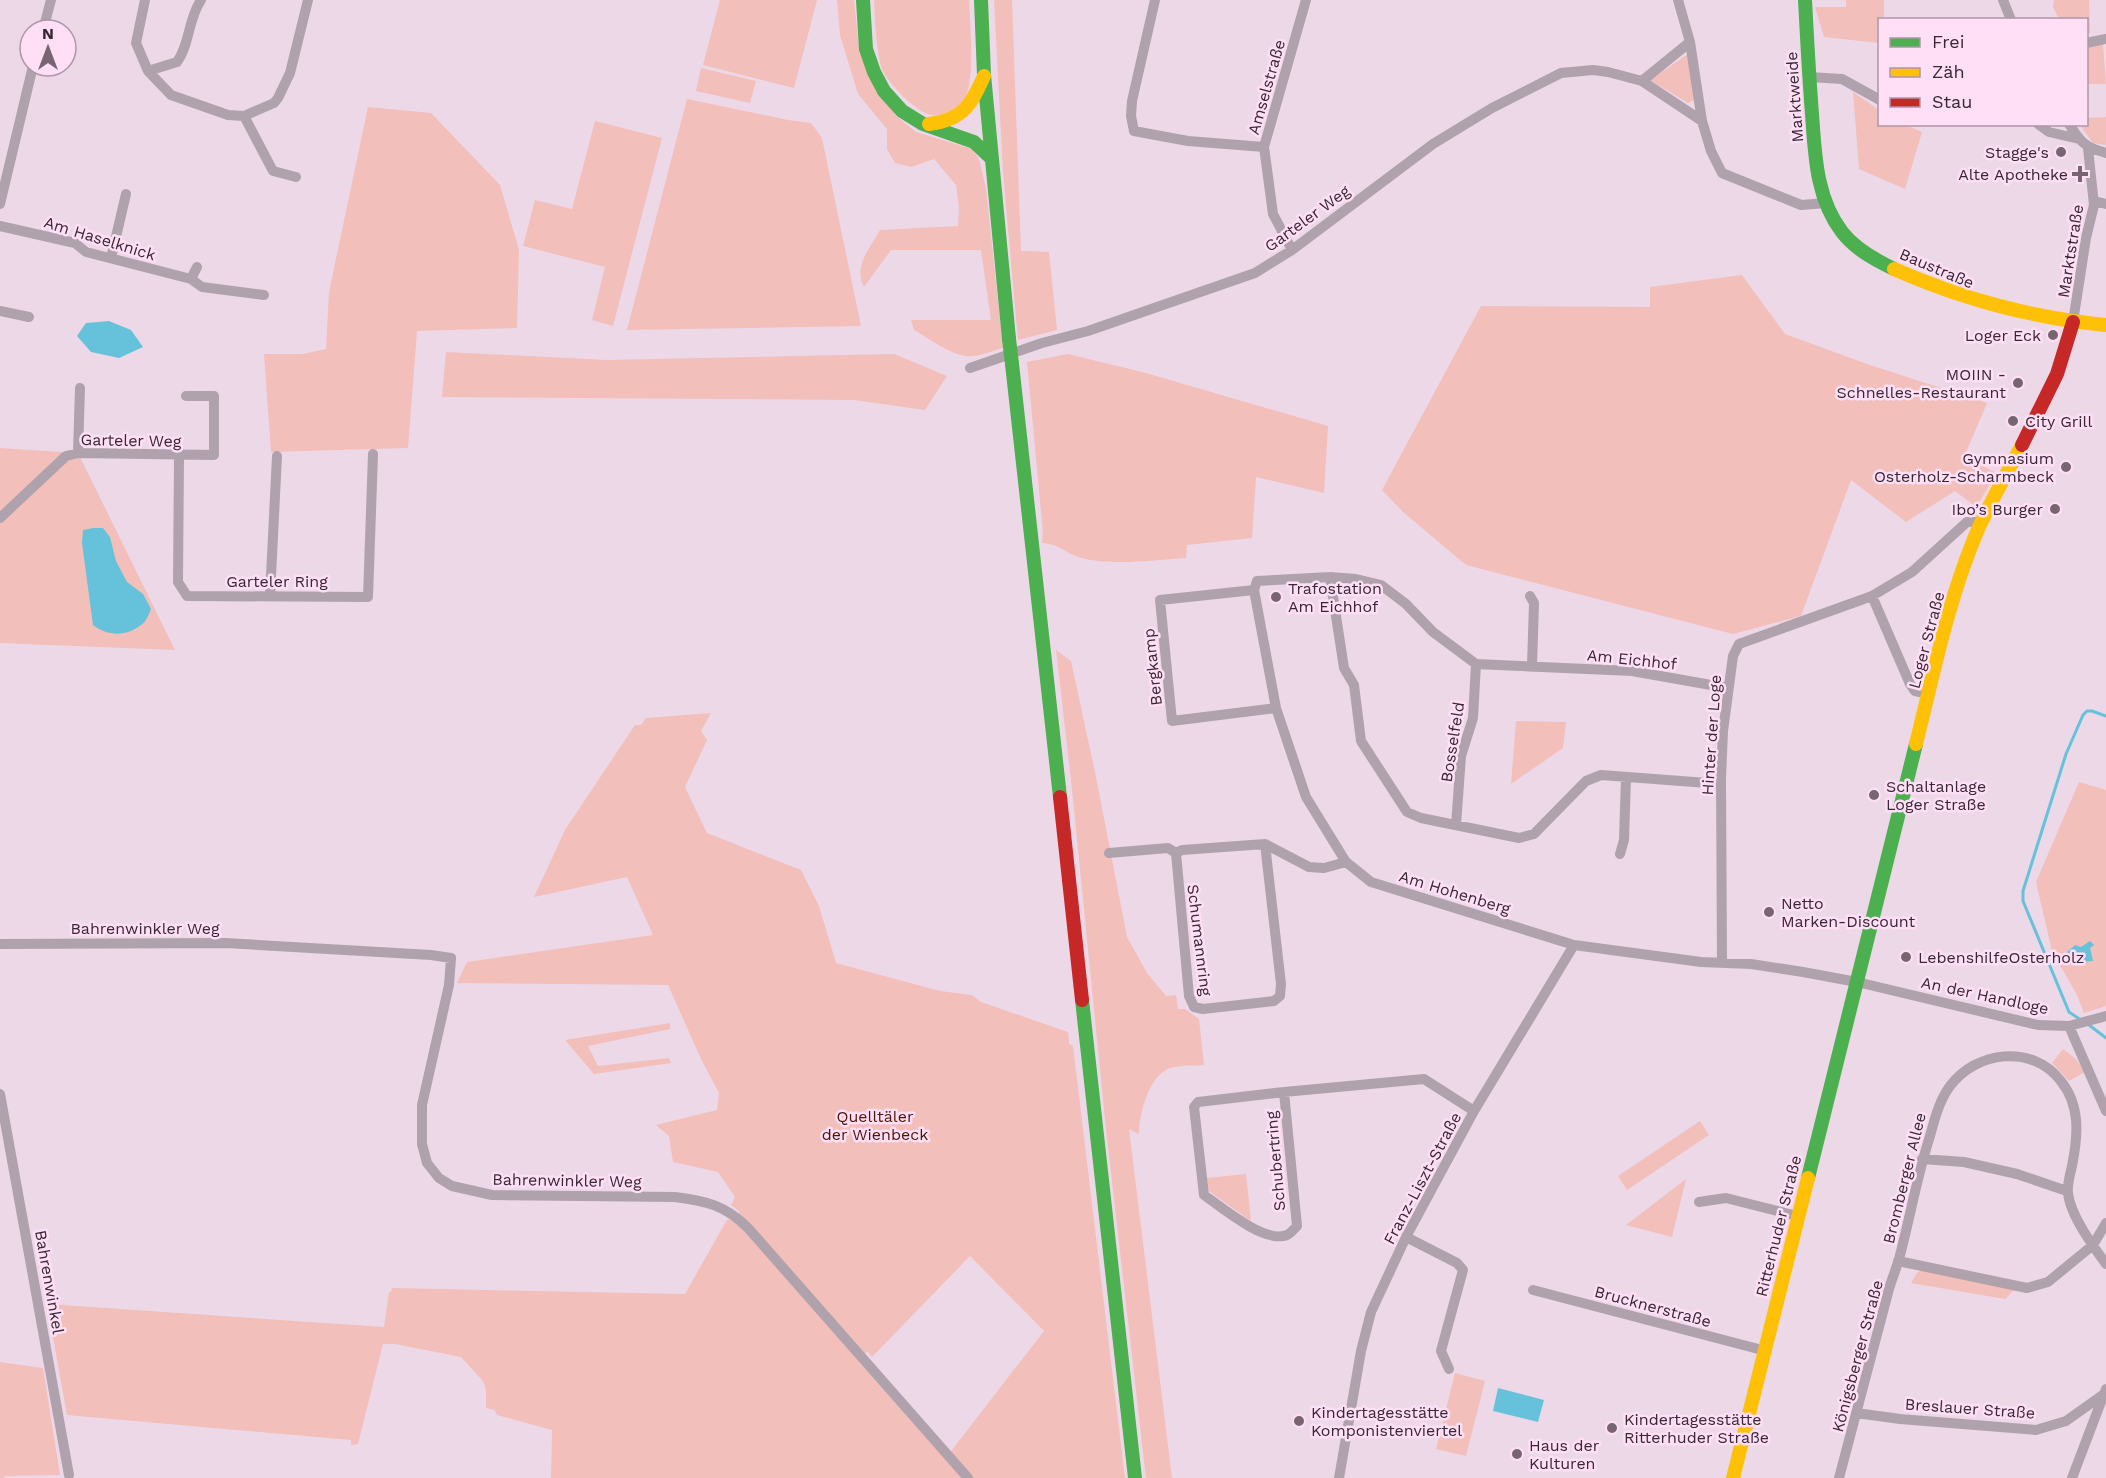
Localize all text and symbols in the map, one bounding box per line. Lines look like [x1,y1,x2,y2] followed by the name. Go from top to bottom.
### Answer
[18,18,78,78] north arrow
[1878,18,2088,126] legend
[42,24,54,43] text: N
[1932,31,1964,52] text: Frei
[1244,37,1289,137] street label: Amselstraße
[1782,51,1807,143] street label: Marktweide
[1932,61,1965,82] text: Zäh
[1932,91,1972,112] text: Stau
[1985,143,2049,162] place label: Stagge's
[2054,145,2068,159] marker: Stagge's
[1958,165,2068,184] place label: Alte Apotheke
[2073,167,2087,181] marker: Alte Apotheke
[1261,181,1354,256] street label: Garteler Weg
[2054,203,2087,299] street label: Marktstraße
[42,212,158,264] street label: Am Haselknick
[1897,244,1977,293] street label: Baustraße
[1965,326,2041,345] place label: Loger Eck
[2046,328,2060,342] marker: Loger Eck
[1837,365,2006,402] place label: MOIIN - Schnelles-Restaurant
[2011,376,2025,390] marker: MOIIN - Schnelles-Restaurant
[2025,412,2093,431] place label: City Grill
[2006,414,2020,428] marker: City Grill
[81,430,182,451] street label: Garteler Weg
[1874,449,2054,486] place label: Gymnasium Osterholz-Scharmbeck
[2059,460,2073,474] marker: Gymnasium Osterholz-Scharmbeck
[1952,500,2043,519] place label: Ibo’s Burger
[2048,502,2062,516] marker: Ibo’s Burger
[226,572,328,591] street label: Garteler Ring
[1288,579,1382,616] place label: Trafostation Am Eichhof
[1269,590,1283,604] marker: Trafostation Am Eichhof
[1904,590,1949,691] street label: Loger Straße
[1139,627,1166,707] street label: Bergkamp
[1586,645,1679,674] street label: Am Eichhof
[1698,674,1725,796] street label: Hinter der Loge
[1437,700,1468,784] street label: Bosselfeld
[1886,777,1986,814] place label: Schaltanlage Loger Straße
[1867,788,1881,802] marker: Schaltanlage Loger Straße
[1397,867,1513,919] street label: Am Hohenberg
[1183,883,1216,997] street label: Schumannring
[1781,894,1916,931] place label: Netto Marken-Discount
[1762,905,1776,919] marker: Netto Marken-Discount
[70,919,220,938] street label: Bahrenwinkler Weg
[1918,948,2084,967] place label: LebenshilfeOsterholz
[1899,950,1913,964] marker: LebenshilfeOsterholz
[1919,973,2050,1018] street label: An der Handloge
[822,1107,928,1144] park label: Quelltäler der Wienbeck
[1380,1109,1465,1248] street label: Franz-Liszt-Straße
[1262,1110,1289,1212] street label: Schubertring
[1879,1111,1930,1246] street label: Bromberger Allee
[1752,1153,1805,1299] street label: Ritterhuder Straße
[492,1170,642,1191] street label: Bahrenwinkler Weg
[31,1229,68,1336] street label: Bahrenwinkel
[1828,1278,1887,1434] street label: Königsberger Straße
[1593,1282,1713,1331] street label: Brucknerstraße
[1904,1394,2036,1423] street label: Breslauer Straße
[1311,1403,1462,1440] place label: Kindertagesstätte Komponistenviertel
[1624,1410,1769,1447] place label: Kindertagesstätte Ritterhuder Straße
[1292,1414,1306,1428] marker: Kindertagesstätte Komponistenviertel
[1605,1421,1619,1435] marker: Kindertagesstätte Ritterhuder Straße
[1529,1436,1600,1473] place label: Haus der Kulturen
[1510,1447,1524,1461] marker: Haus der Kulturen

